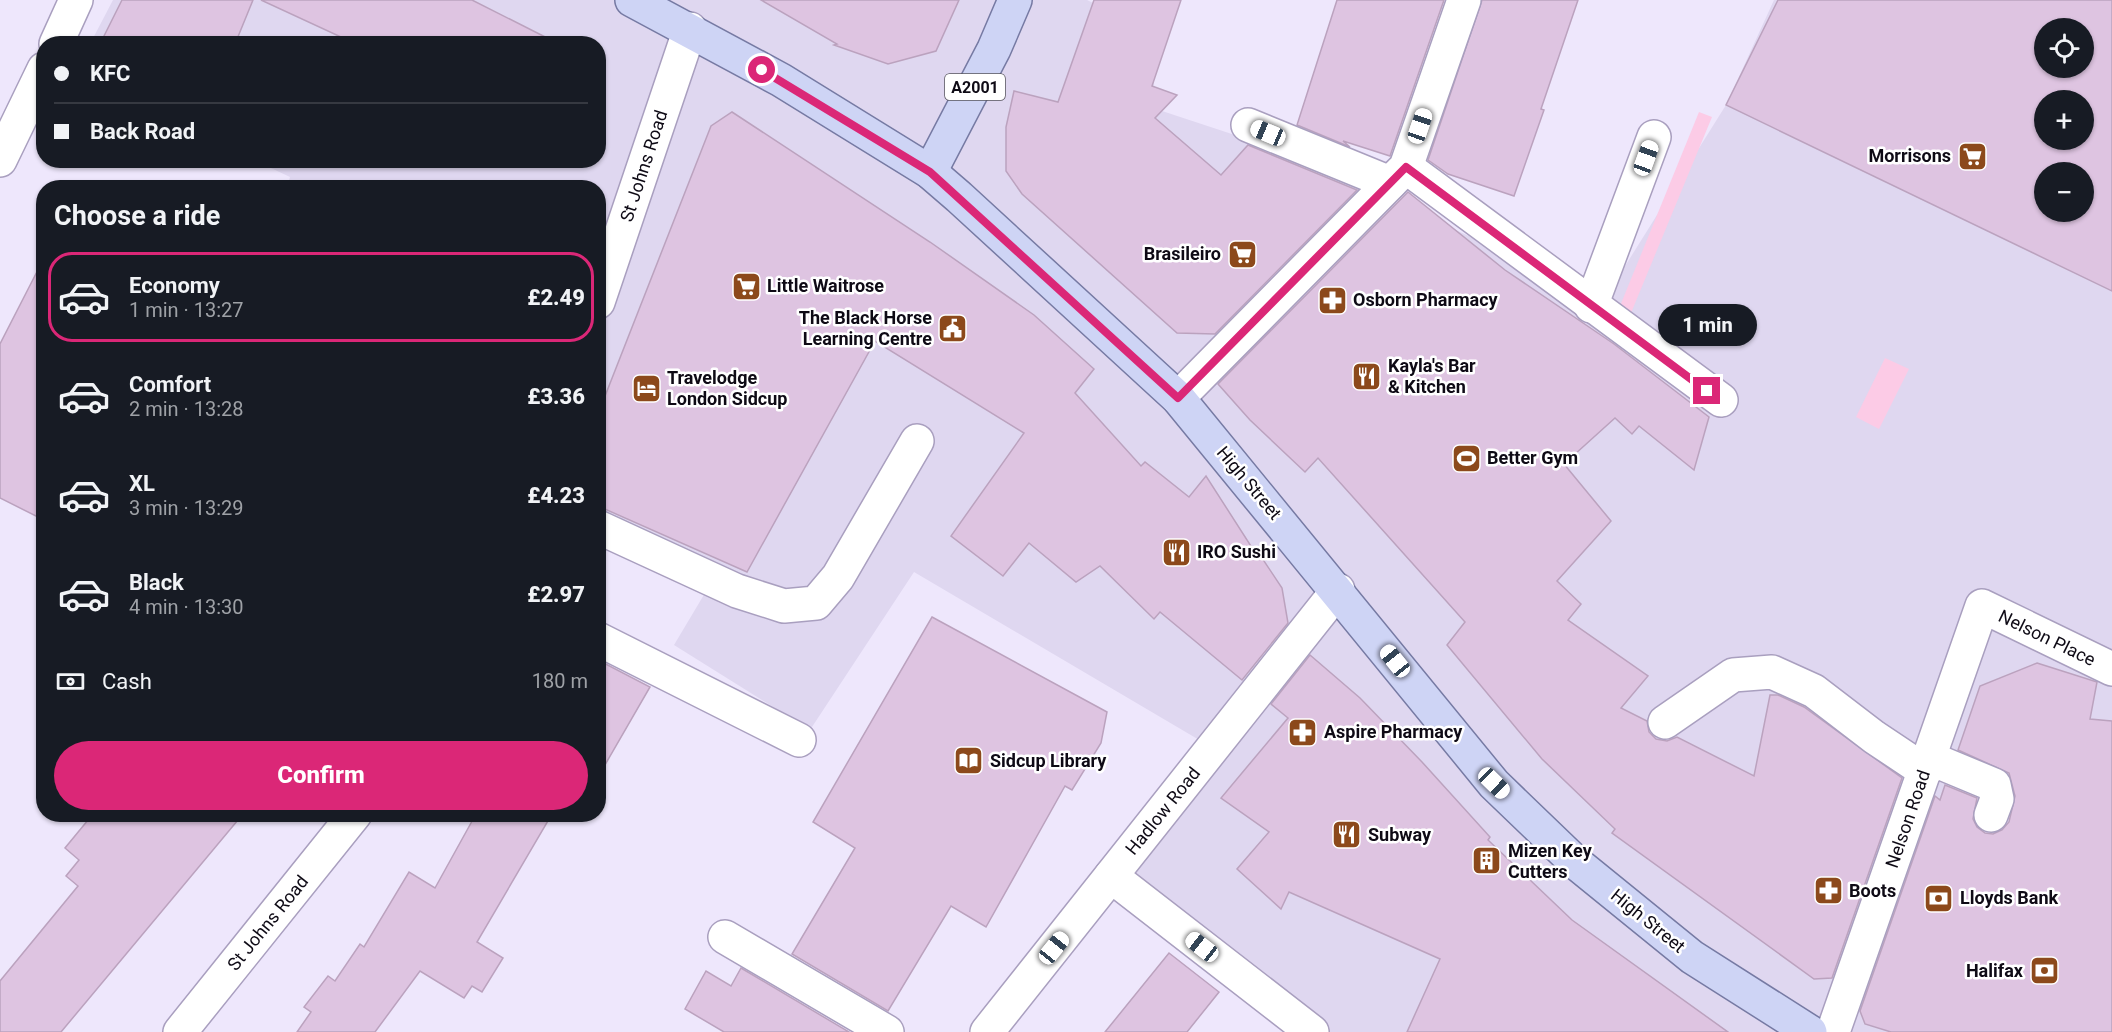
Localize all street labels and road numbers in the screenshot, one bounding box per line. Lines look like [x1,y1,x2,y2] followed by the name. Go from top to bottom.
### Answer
[945,74,1005,100] road number: A2001
[616,107,671,224] street label: St Johns Road
[1213,442,1286,524] street label: High Street
[1995,605,2099,670] street label: Nelson Place
[1121,763,1204,859] street label: Hadlow Road
[1881,767,1934,870] street label: Nelson Road
[223,871,312,974] street label: St Johns Road
[1607,884,1690,957] street label: High Street

